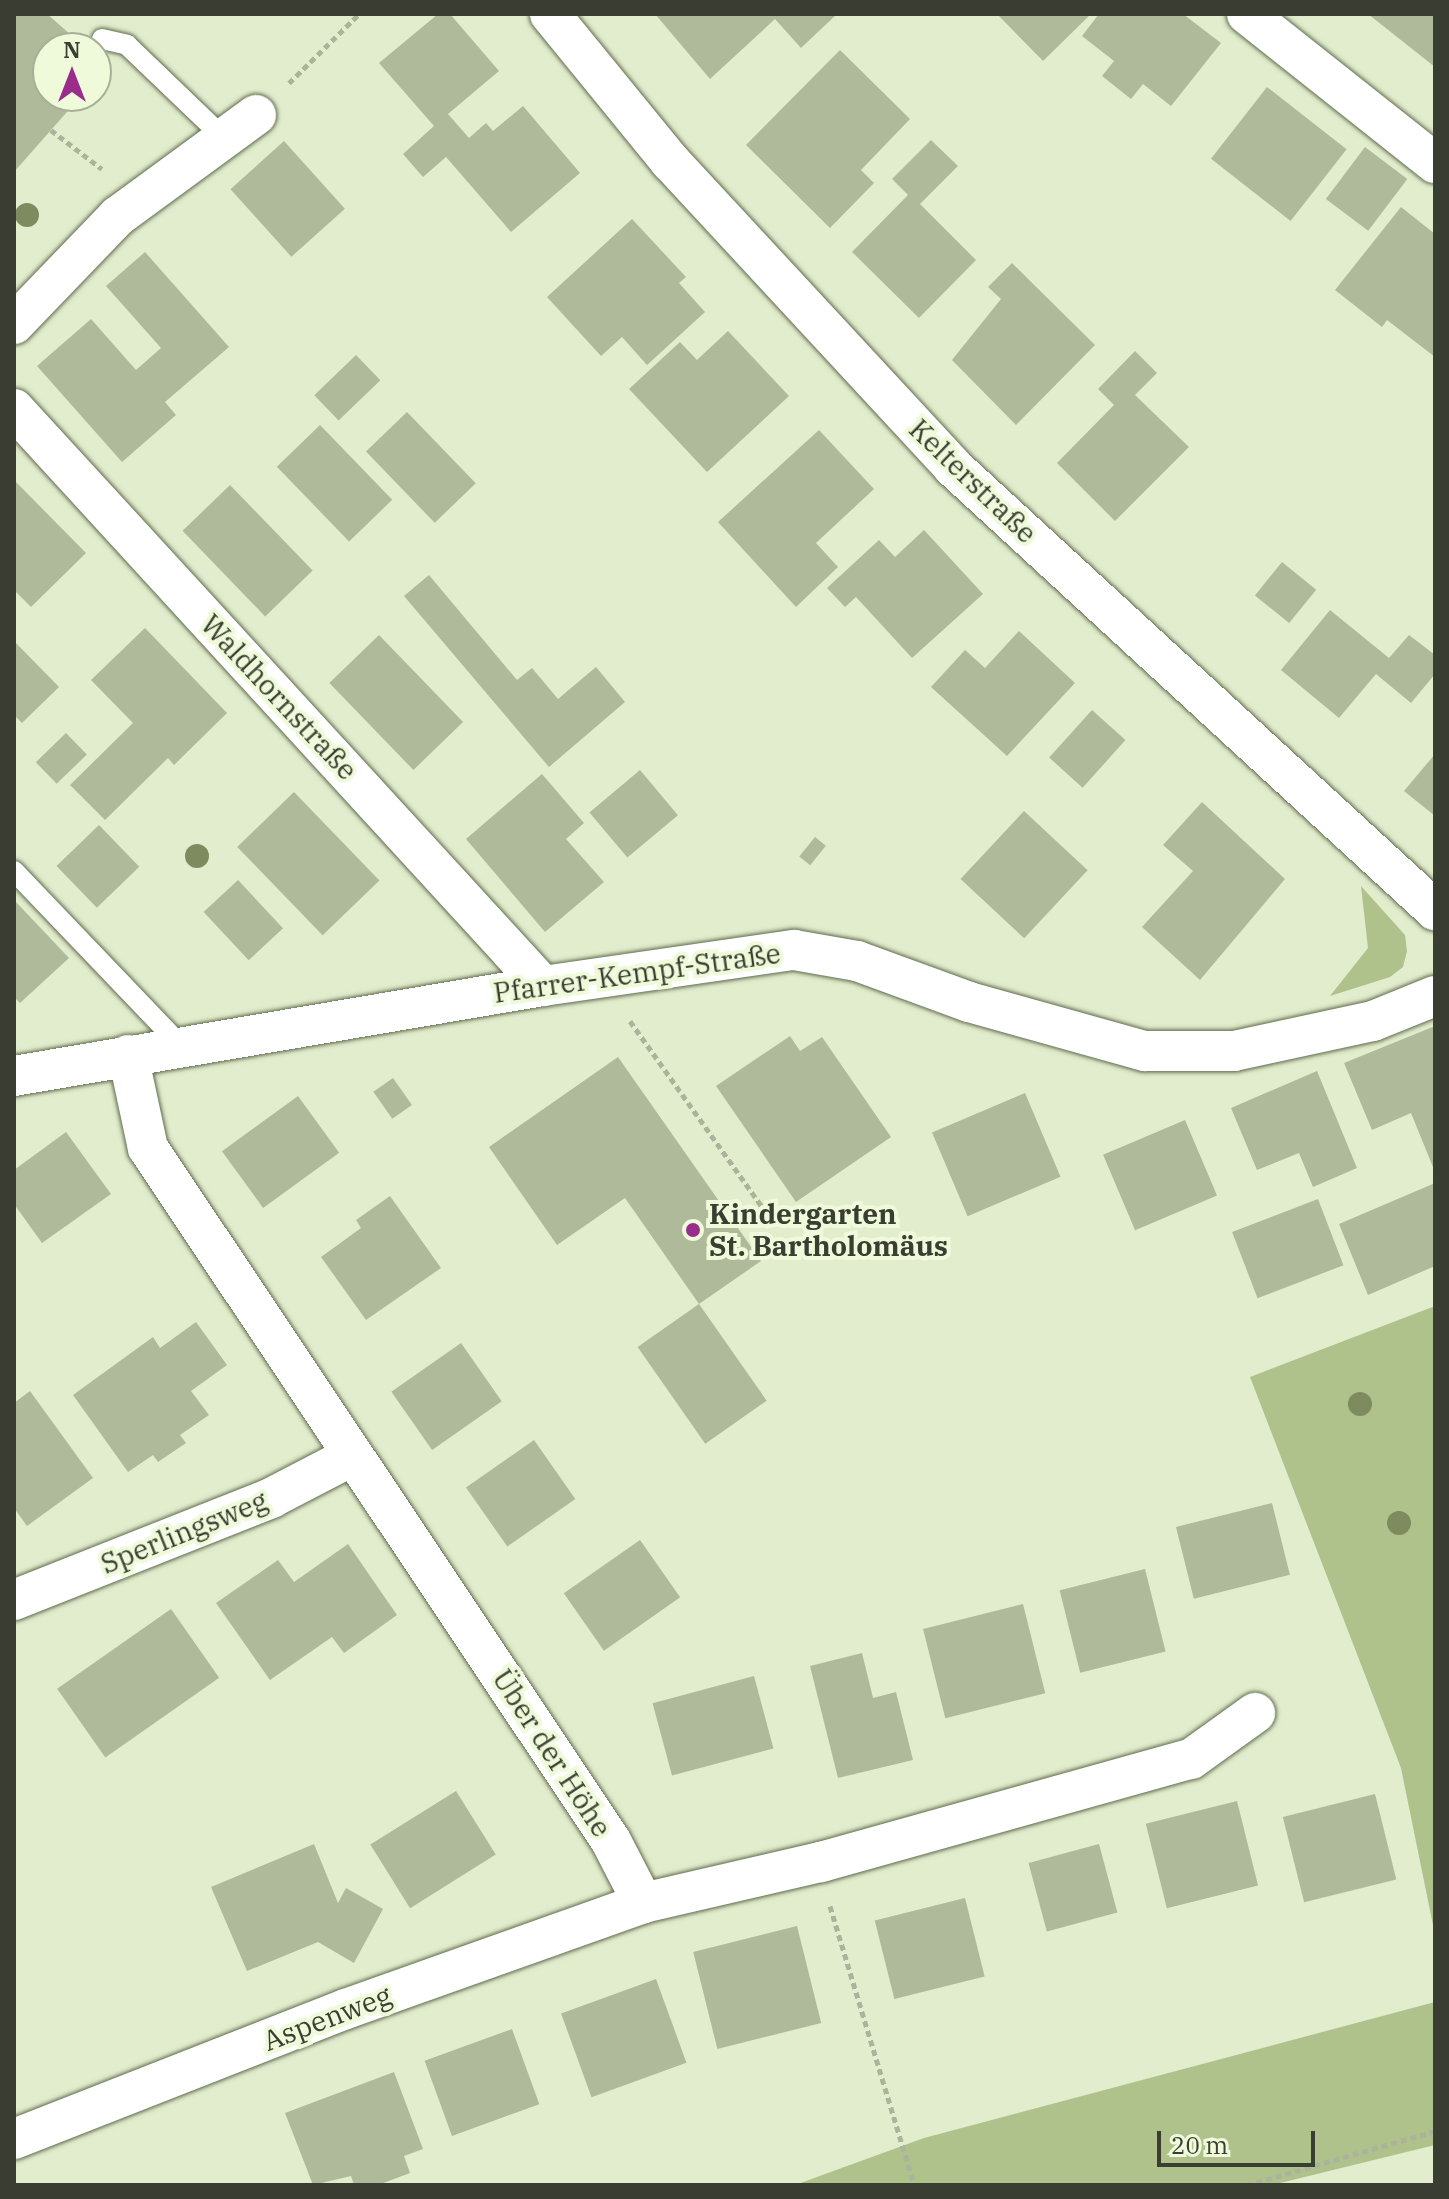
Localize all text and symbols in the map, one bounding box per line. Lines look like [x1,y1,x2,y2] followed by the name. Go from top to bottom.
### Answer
[32,32,112,112] north arrow
[63,35,81,64] text: N
[902,412,1044,550] street label: Kelterstraße
[194,607,364,787] street label: Waldhornstraße
[491,936,783,1010] street label: Pfarrer-Kempf-Straße
[709,1197,948,1263] place label: Kindergarten St. Bartholomäus
[684,1221,702,1239] marker: Kindergarten St. Bartholomäus
[96,1483,272,1581] street label: Sperlingsweg
[485,1663,619,1843] street label: Über der Höhe
[258,1978,396,2058] street label: Aspenweg
[1161,2115,1319,2165] scale bar
[1171,2129,1228,2161] text: 20 m

